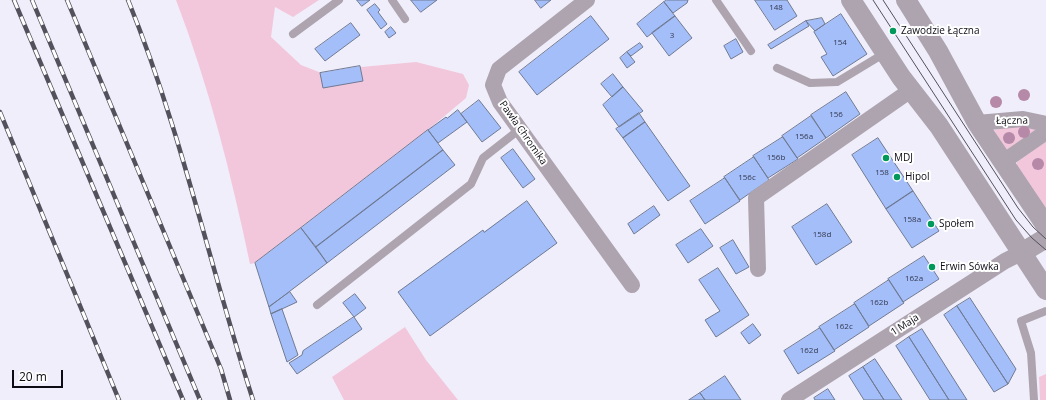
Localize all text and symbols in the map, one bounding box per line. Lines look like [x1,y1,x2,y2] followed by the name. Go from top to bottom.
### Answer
[769,3,783,13] house number: 148
[901,25,980,37] place label: Zawodzie Łączna
[888,26,898,36] marker: Zawodzie Łączna
[670,31,674,41] house number: 3
[833,38,847,48] house number: 154
[497,99,549,167] street label: Pawła Chromika
[829,110,843,120] house number: 156
[996,115,1028,127] street label: Łączna
[795,132,813,142] house number: 156a
[894,152,913,164] place label: MDJ
[767,153,785,163] house number: 156b
[881,153,891,163] marker: MDJ
[875,168,889,178] house number: 158
[905,171,930,183] place label: Hipol
[892,172,902,182] marker: Hipol
[738,173,756,183] house number: 156c
[903,215,921,225] house number: 158a
[939,218,974,230] place label: Społem
[926,219,936,229] marker: Społem
[813,230,831,240] house number: 158d
[940,261,999,273] place label: Erwin Sówka
[927,262,937,272] marker: Erwin Sówka
[905,274,923,284] house number: 162a
[870,298,888,308] house number: 162b
[889,312,921,338] street label: 1 Maja
[835,322,853,332] house number: 162c
[800,346,818,356] house number: 162d
[14,362,65,388] scale bar
[19,368,47,385] text: 20 m

